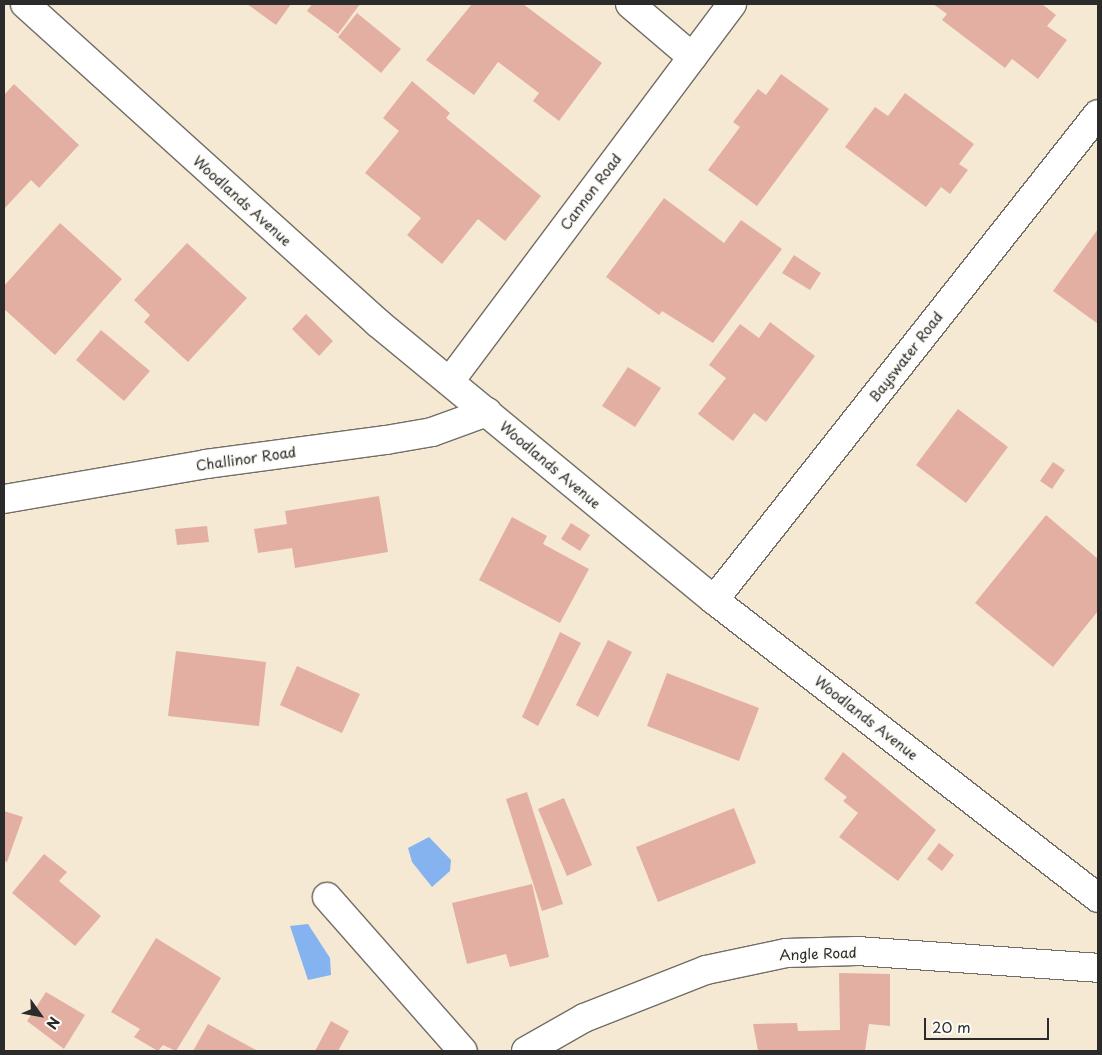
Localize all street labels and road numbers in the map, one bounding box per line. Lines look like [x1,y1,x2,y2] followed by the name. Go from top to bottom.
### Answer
[557,151,625,233] street label: Cannon Road
[190,153,294,249] street label: Woodlands Avenue
[865,308,947,406] street label: Bayswater Road
[497,418,603,512] street label: Woodlands Avenue
[195,444,297,474] street label: Challinor Road
[811,673,921,763] street label: Woodlands Avenue
[779,944,857,964] street label: Angle Road

